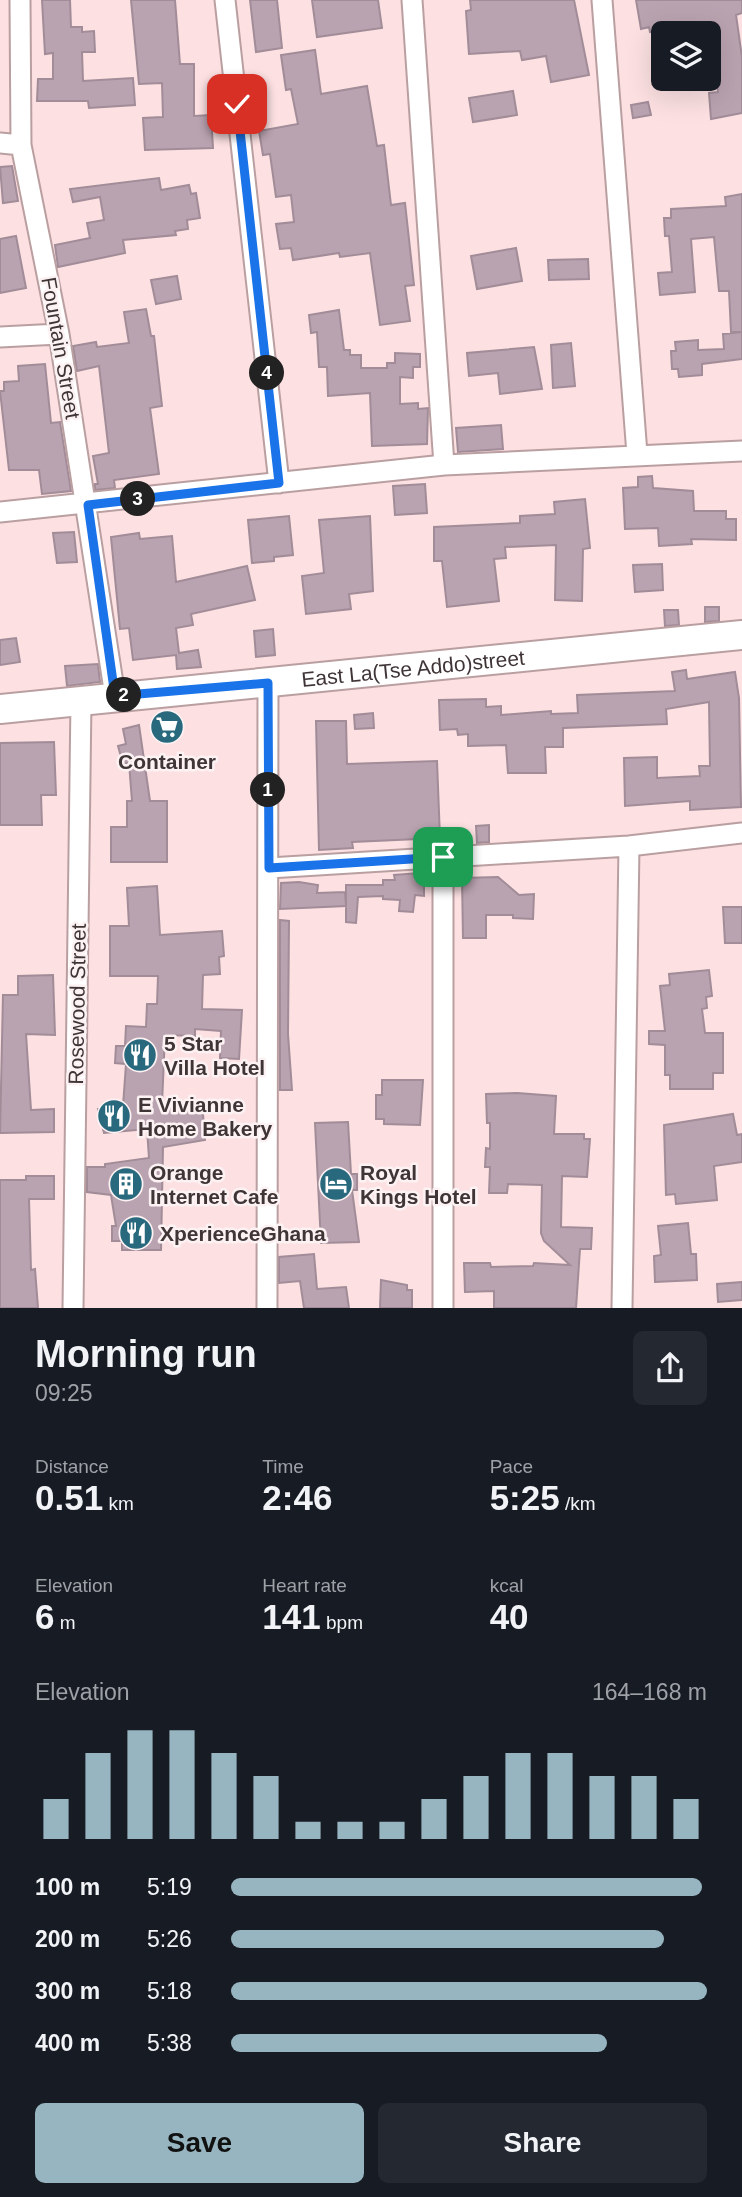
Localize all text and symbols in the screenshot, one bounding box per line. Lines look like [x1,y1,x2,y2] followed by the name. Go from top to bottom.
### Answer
[651,21,721,91] map controls
[651,21,721,91] button: layers
[207,74,267,134] pin
[218,85,256,123] icon: check
[37,275,85,421] street label: Fountain Street
[250,356,284,390] pin: 4
[261,362,272,383] text: 4
[120,482,156,516] pin: 3
[132,488,143,509] text: 3
[300,645,526,690] street label: East La(Tse Addo)street
[106,678,142,712] pin: 2
[118,684,129,705] text: 2
[148,708,186,746] supermarket icon: Container
[118,750,216,773] place label: Container
[250,772,286,808] pin: 1
[262,779,273,800] text: 1
[413,827,473,887] pin
[424,838,462,876] icon: arrive
[64,923,90,1085] street label: Rosewood Street
[164,1032,265,1079] place label: 5 Star Villa Hotel
[121,1036,159,1074] restaurant icon: 5 Star Villa Hotel
[138,1093,273,1140] place label: E Vivianne Home Bakery
[95,1097,133,1135] restaurant icon: E Vivianne Home Bakery
[150,1161,278,1208] place label: Orange Internet Cafe
[360,1161,477,1208] place label: Royal Kings Hotel
[107,1165,145,1203] building icon: Orange Internet Cafe
[317,1165,355,1203] hotel icon: Royal Kings Hotel
[117,1214,155,1252] restaurant icon: XperienceGhana
[160,1222,326,1245] place label: XperienceGhana
[633,1331,707,1405] button: share
[35,1333,257,1375] text: Morning run
[35,1380,93,1406] text: 09:25
[35,1456,109,1477] text: Distance
[262,1456,304,1477] text: Time
[490,1456,533,1477] text: Pace
[35,1478,103,1517] text: 0.51
[262,1478,332,1517] text: 2:46
[490,1478,560,1517] text: 5:25
[103,1493,134,1514] text: km
[560,1493,596,1514] text: /km
[35,1575,113,1596] text: Elevation
[262,1575,347,1596] text: Heart rate
[490,1575,523,1596] text: kcal
[35,1597,54,1636] text: 6
[262,1597,321,1636] text: 141
[490,1597,529,1636] text: 40
[54,1612,76,1633] text: m
[321,1612,363,1633] text: bpm
[35,1679,130,1705] text: Elevation
[592,1679,707,1705] text: 164–168 m
[35,1874,100,1900] text: 100 m
[147,1874,192,1900] text: 5:19
[35,1926,100,1952] text: 200 m
[147,1926,192,1952] text: 5:26
[35,1978,100,2004] text: 300 m
[147,1978,192,2004] text: 5:18
[35,2030,100,2056] text: 400 m
[147,2030,192,2056] text: 5:38
[35,2103,364,2183] button: Save
[378,2103,707,2183] button: Share

